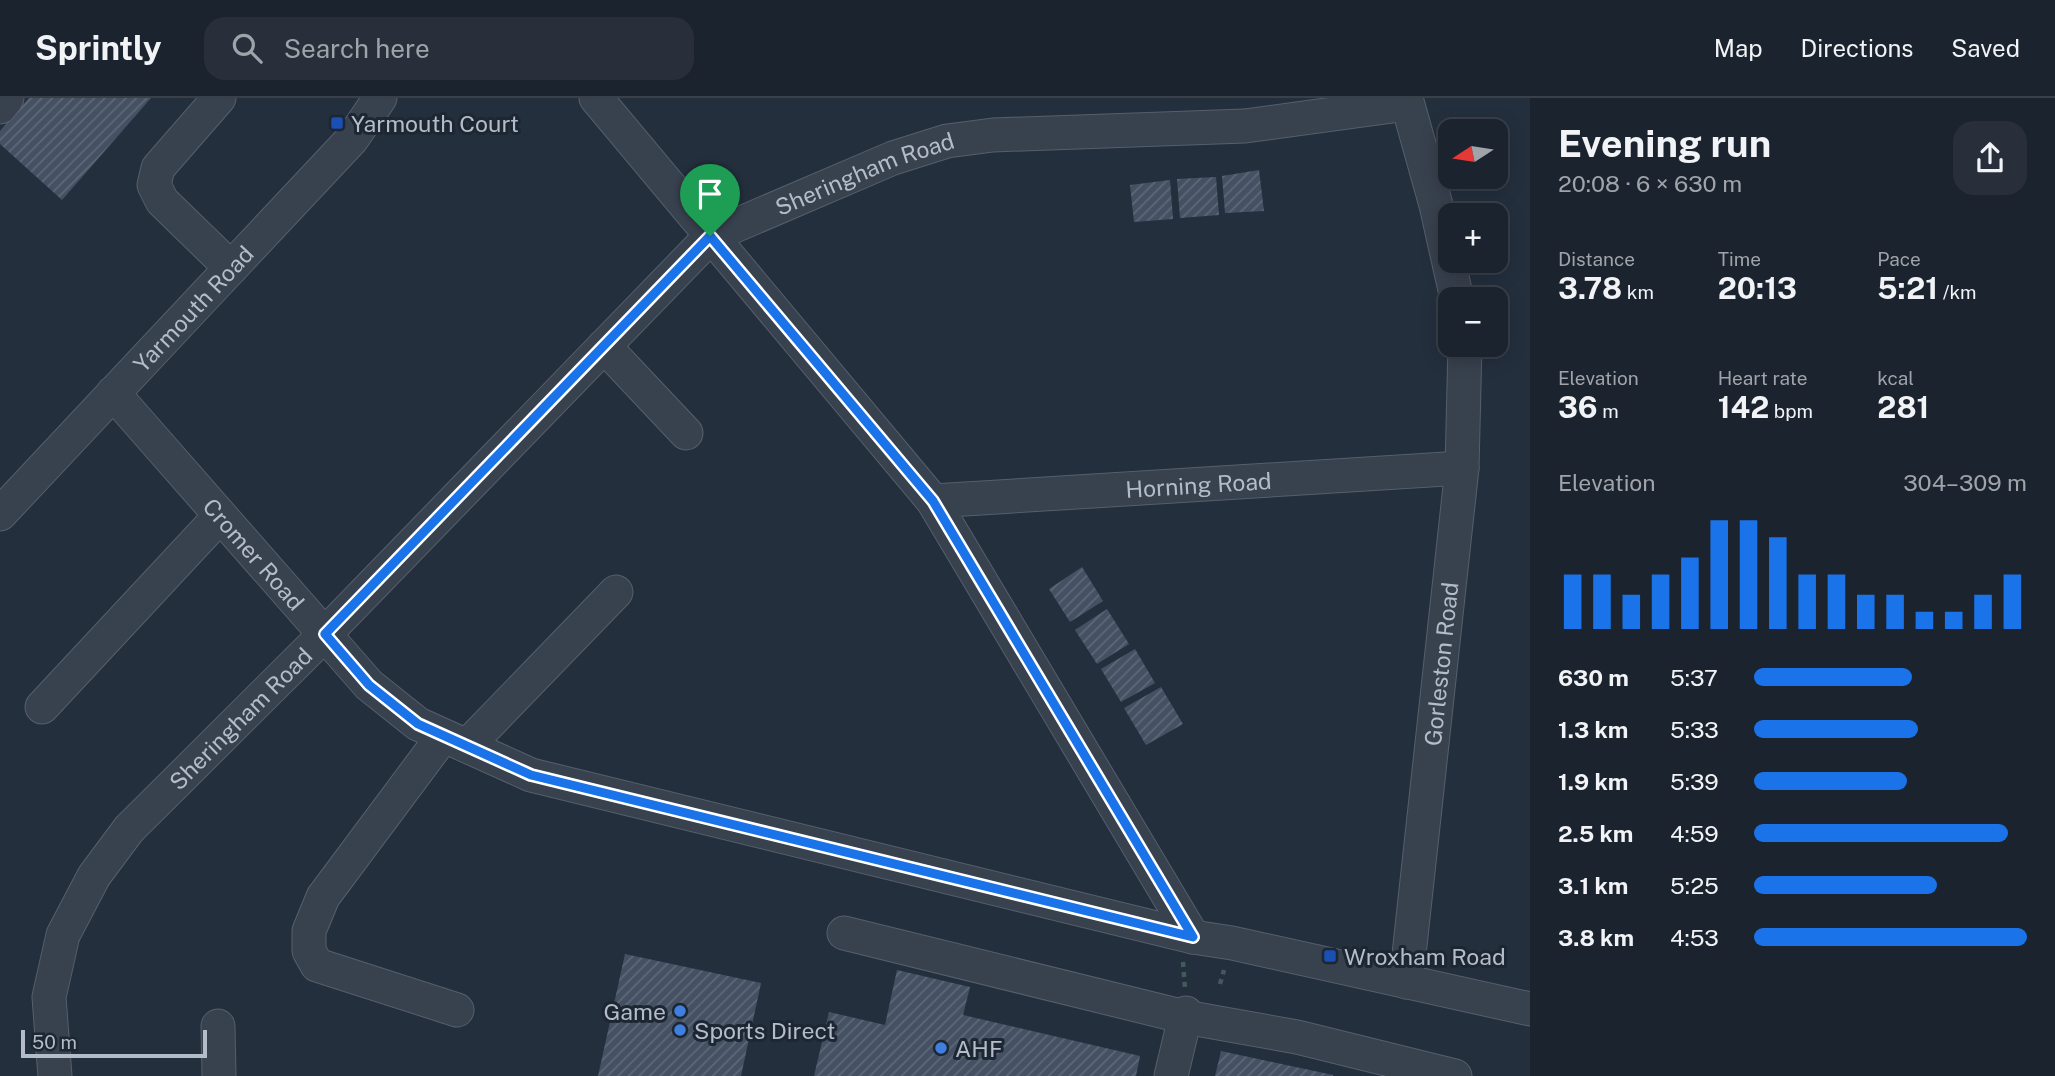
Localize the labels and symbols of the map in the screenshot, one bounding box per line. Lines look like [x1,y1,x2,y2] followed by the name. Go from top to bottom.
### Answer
[351,110,519,137] place label: Yarmouth Court
[329,115,345,131] marker: Yarmouth Court
[1438,119,1508,189] north arrow
[771,126,957,220] street label: Sheringham Road
[680,164,740,236] pin
[127,240,259,377] street label: Yarmouth Road
[1125,466,1272,502] street label: Horning Road
[198,492,310,615] street label: Cromer Road
[1418,581,1463,747] street label: Gorleston Road
[163,642,317,795] street label: Sheringham Road
[1344,943,1506,970] place label: Wroxham Road
[1322,948,1338,964] marker: Wroxham Road
[603,998,666,1025] place label: Game
[672,1003,688,1019] marker: Game
[694,1017,835,1044] place label: Sports Direct
[672,1022,688,1038] marker: Sports Direct
[21,1027,206,1059] scale bar
[955,1035,1003,1062] place label: AHF
[933,1040,949,1056] marker: AHF

